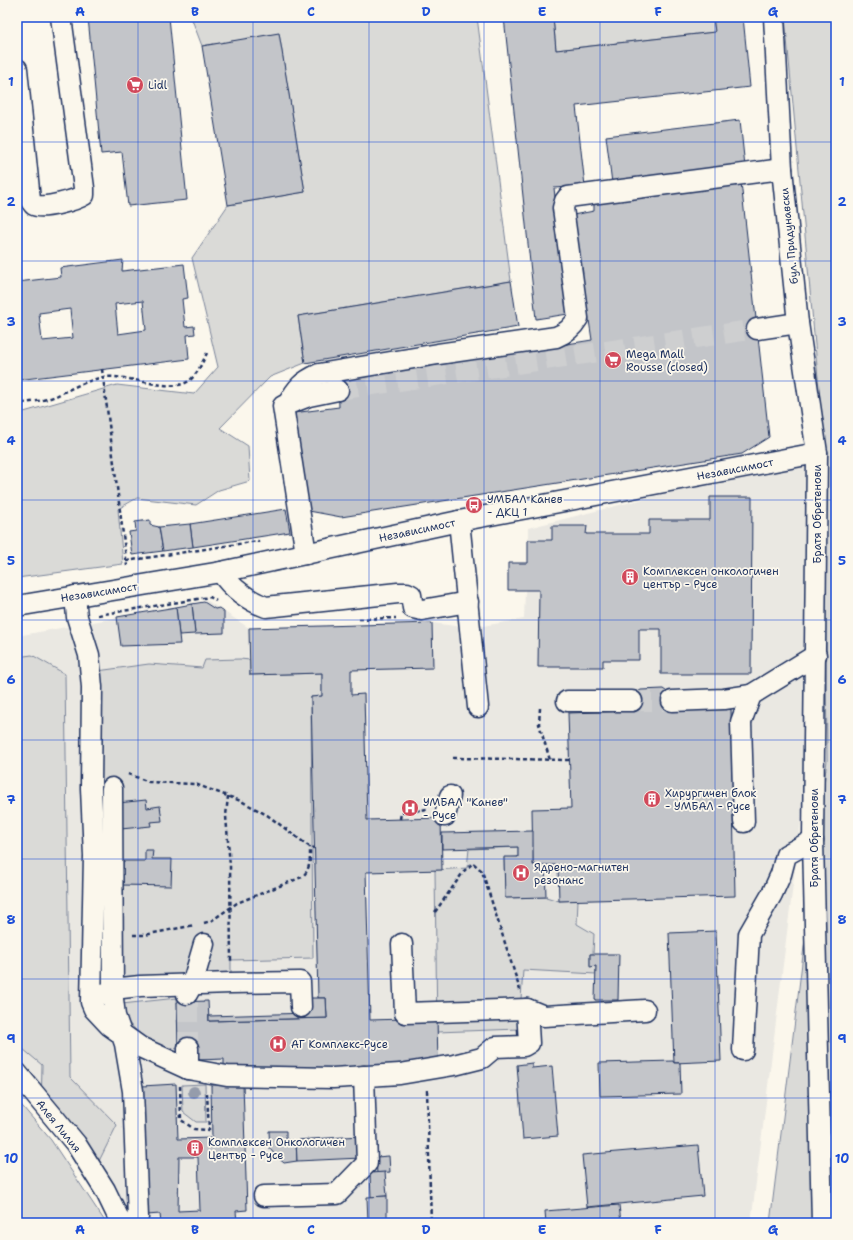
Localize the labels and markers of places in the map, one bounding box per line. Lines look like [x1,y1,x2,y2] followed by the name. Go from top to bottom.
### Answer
[125,75,145,95] supermarket icon: Lidl
[148,78,168,93] place label: Lidl
[626,347,708,375] place label: Mega Mall Rousse (closed)
[603,350,623,370] supermarket icon: Mega Mall Rousse (closed)
[487,492,563,520] place label: УМБАЛ Канев - ДКЦ 1
[464,495,484,515] bus stop icon: УМБАЛ Канев - ДКЦ 1
[643,564,779,592] place label: Комплексен онкологичен център - Русе
[620,567,640,587] building icon: Комплексен онкологичен център - Русе
[665,786,757,814] place label: Хирургичен блок - УМБАЛ - Русе
[642,789,662,809] building icon: Хирургичен блок - УМБАЛ - Русе
[423,795,508,823] place label: УМБАЛ "Канев" - Русе
[400,798,420,818] hospital icon: УМБАЛ "Канев" - Русе
[534,860,629,888] place label: Ядрено-магнитен резонанс
[511,863,531,883] hospital icon: Ядрено-магнитен резонанс
[268,1034,288,1054] hospital icon: АГ Комплекс-Русе
[291,1037,388,1052] place label: АГ Комплекс-Русе
[208,1135,345,1163] place label: Комплексен Онкологичен Център - Русе
[185,1138,205,1158] building icon: Комплексен Онкологичен Център - Русе

